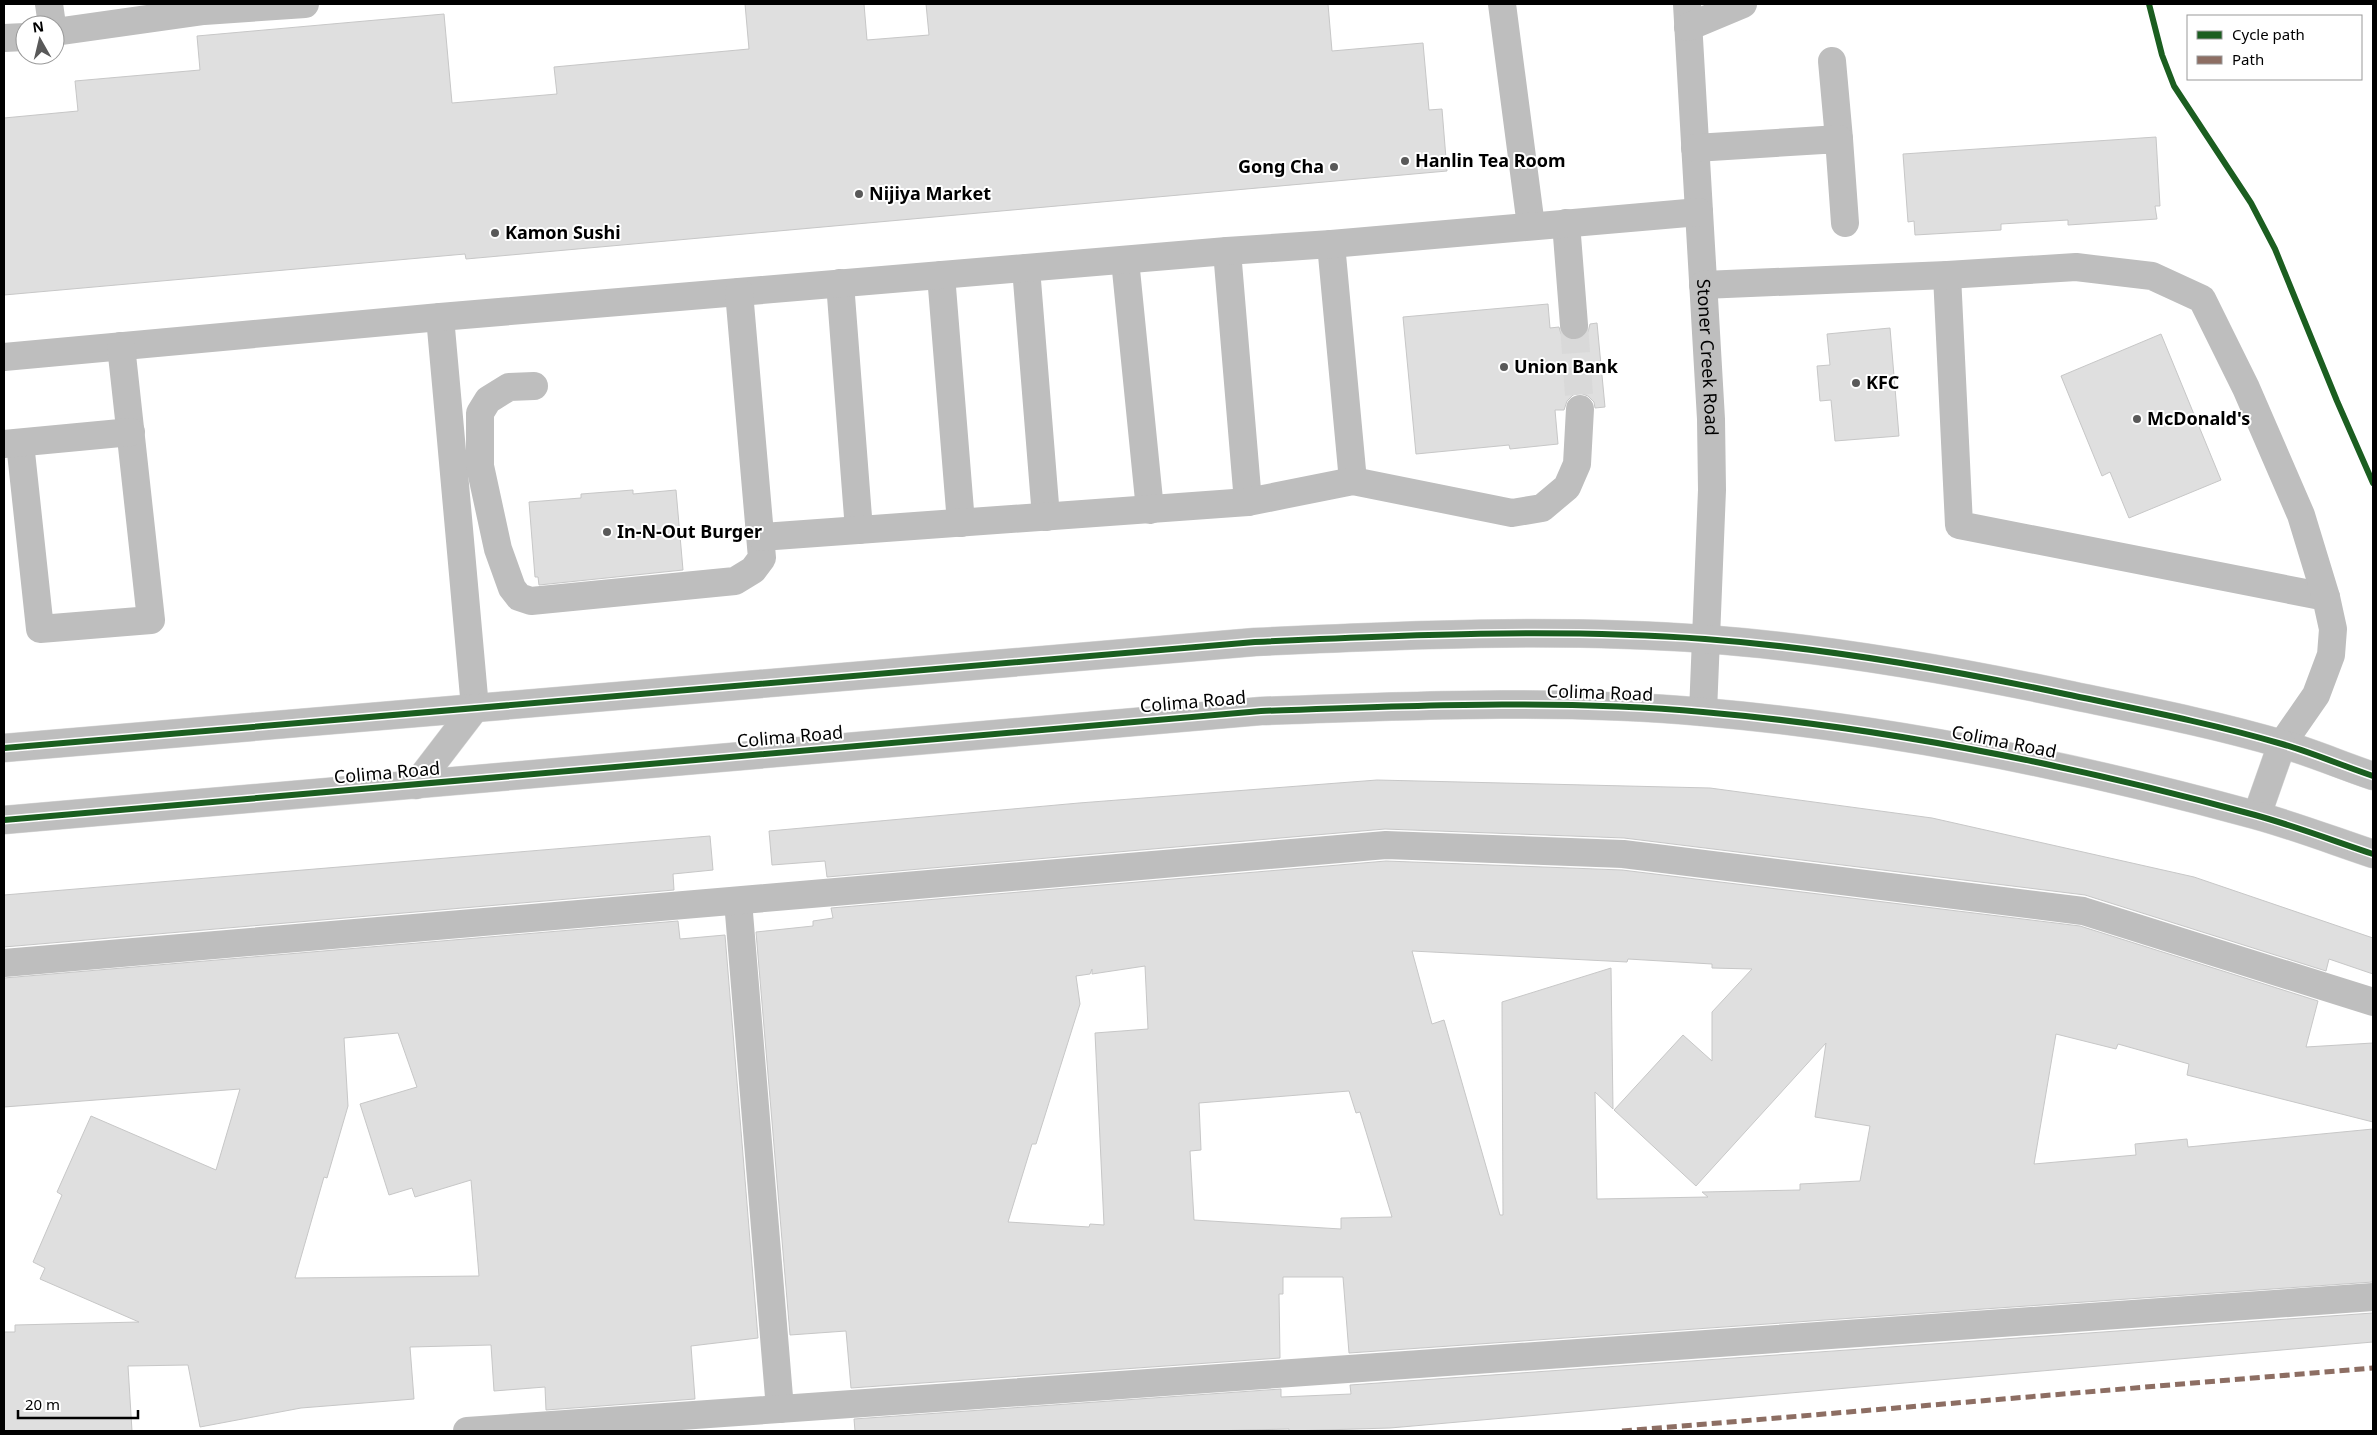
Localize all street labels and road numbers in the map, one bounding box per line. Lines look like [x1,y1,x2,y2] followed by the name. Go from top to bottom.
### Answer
[1692,278,1724,436] street label: Stoner Creek Road
[1546,678,1654,706] street label: Colima Road
[1139,684,1247,718] street label: Colima Road
[736,719,844,753] street label: Colima Road
[1950,719,2059,763] street label: Colima Road
[333,755,441,789] street label: Colima Road

